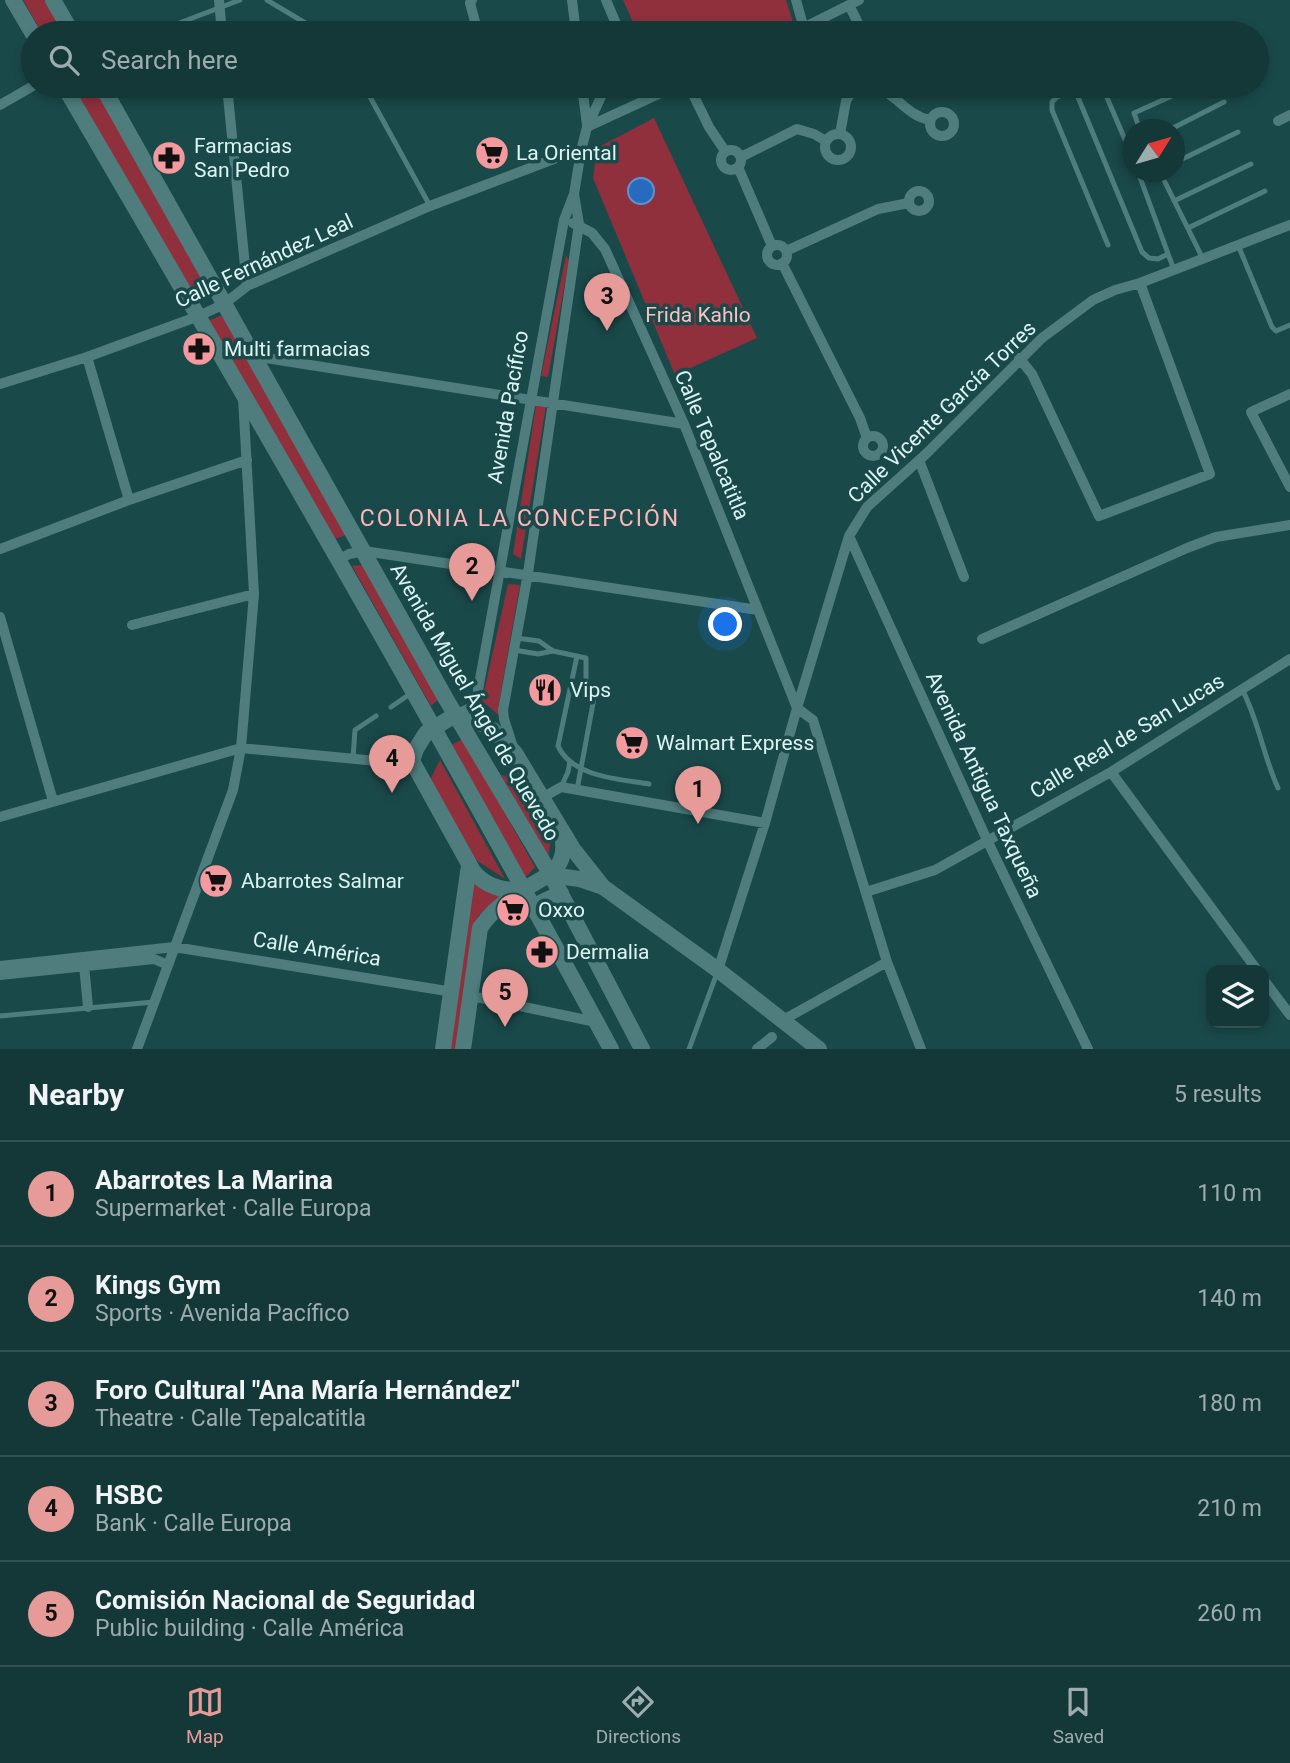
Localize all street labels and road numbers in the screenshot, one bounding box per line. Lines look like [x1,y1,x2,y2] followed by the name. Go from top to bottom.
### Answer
[171,209,357,313] street label: Calle Fernández Leal
[843,316,1041,508] street label: Calle Vicente García Torres
[483,329,533,485] street label: Avenida Pacífico
[670,367,754,523] street label: Calle Tepalcatitla
[385,559,565,845] street label: Avenida Miguel Ángel de Quevedo
[921,668,1047,902] street label: Avenida Antigua Taxqueña
[1026,669,1228,803] street label: Calle Real de San Lucas
[251,927,383,971] street label: Calle América

